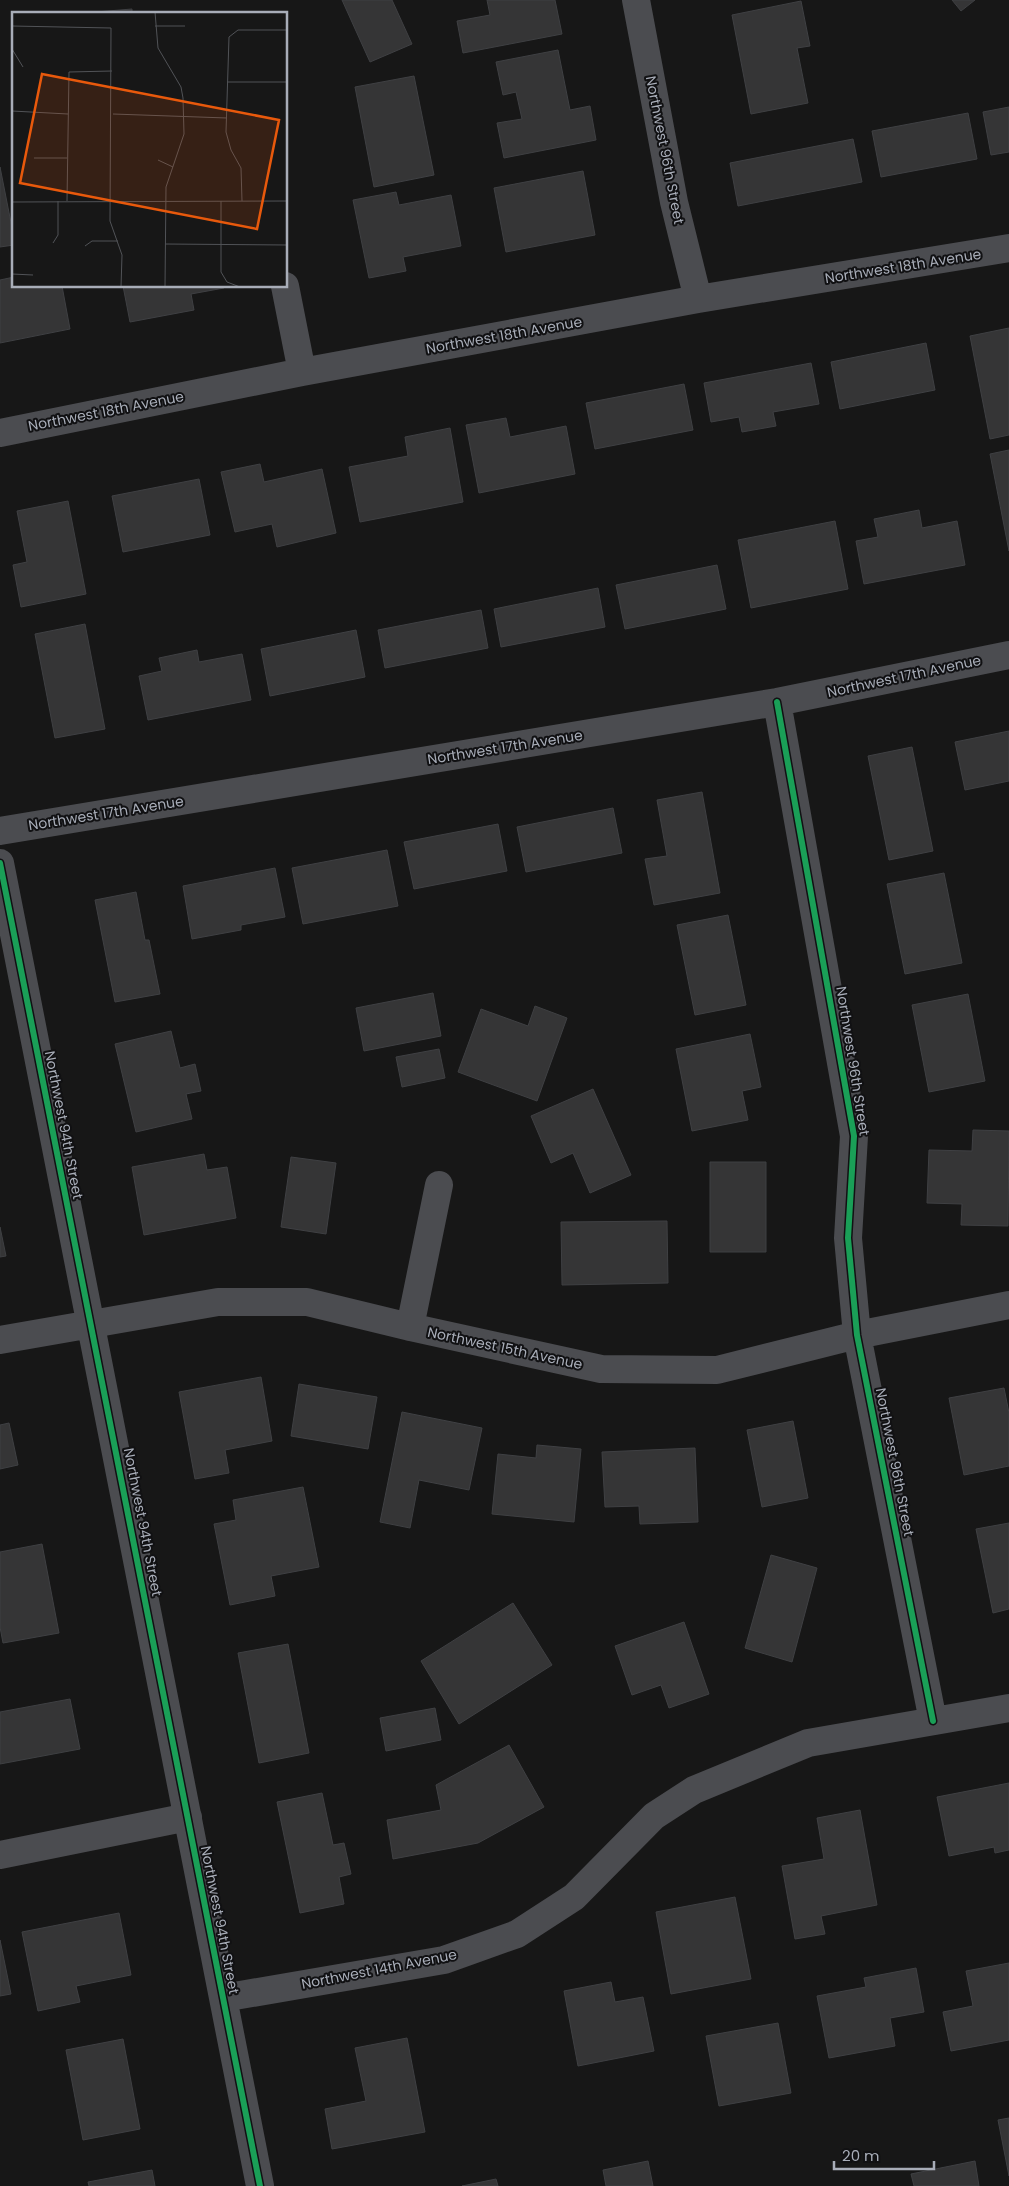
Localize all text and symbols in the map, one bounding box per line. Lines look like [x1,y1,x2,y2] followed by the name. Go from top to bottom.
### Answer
[12,12,288,288] inset map
[641,74,689,226] street label: Northwest 96th Street
[823,244,983,288] street label: Northwest 18th Avenue
[424,311,584,359] street label: Northwest 18th Avenue
[27,386,186,436] street label: Northwest 18th Avenue
[825,650,983,702] street label: Northwest 17th Avenue
[426,725,584,769] street label: Northwest 17th Avenue
[27,791,185,835] street label: Northwest 17th Avenue
[831,985,875,1137] street label: Northwest 96th Street
[40,1049,88,1201] street label: Northwest 94th Street
[426,1322,585,1374] street label: Northwest 15th Avenue
[871,1386,919,1538] street label: Northwest 96th Street
[119,1446,167,1598] street label: Northwest 94th Street
[196,1844,244,1996] street label: Northwest 94th Street
[300,1944,459,1994] street label: Northwest 14th Avenue
[834,2138,934,2170] scale bar
[842,2145,880,2166] text: 20 m

